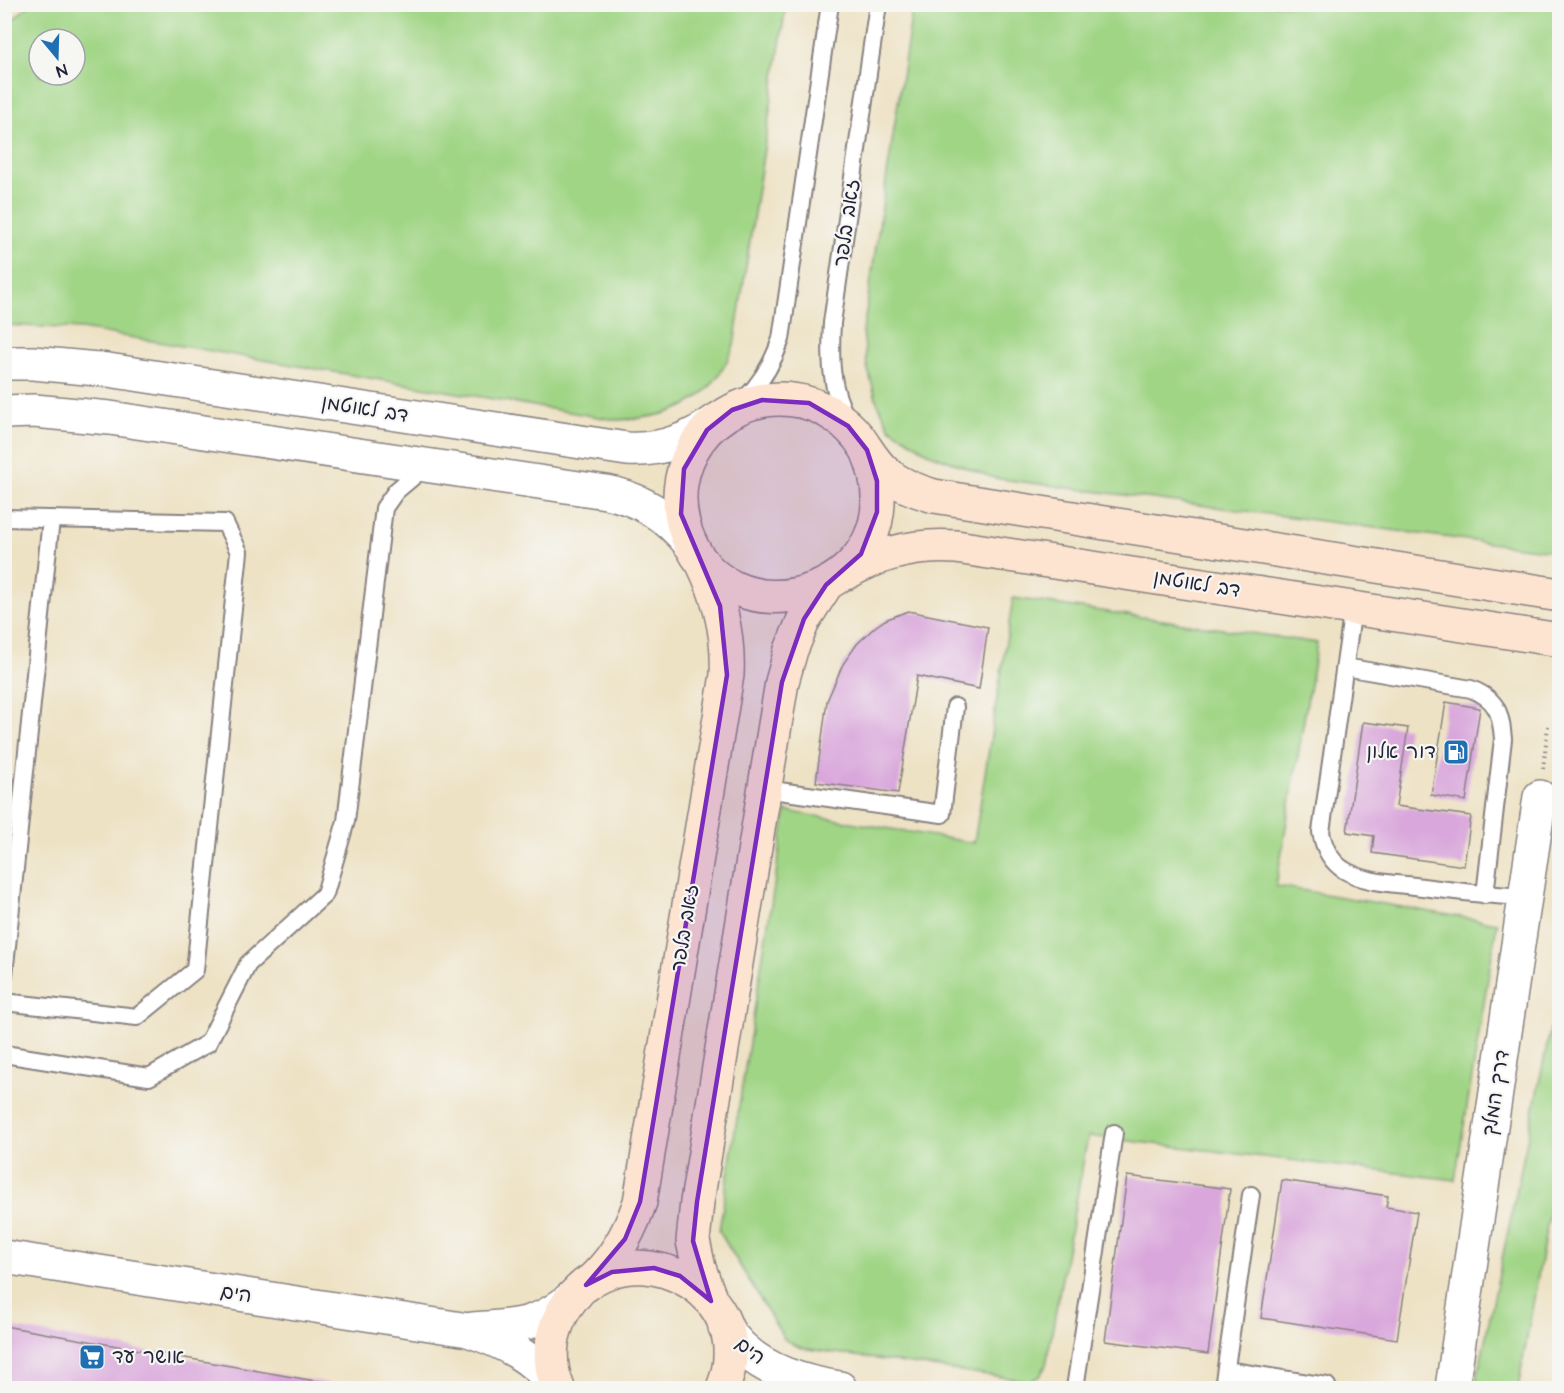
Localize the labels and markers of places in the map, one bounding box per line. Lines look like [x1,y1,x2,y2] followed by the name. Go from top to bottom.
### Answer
[1441,737,1471,767] fuel station icon: דור אלון
[1366,738,1436,766] place label: דור אלון
[77,1342,107,1372] supermarket icon: אושר עד
[112,1343,185,1371] place label: אושר עד

